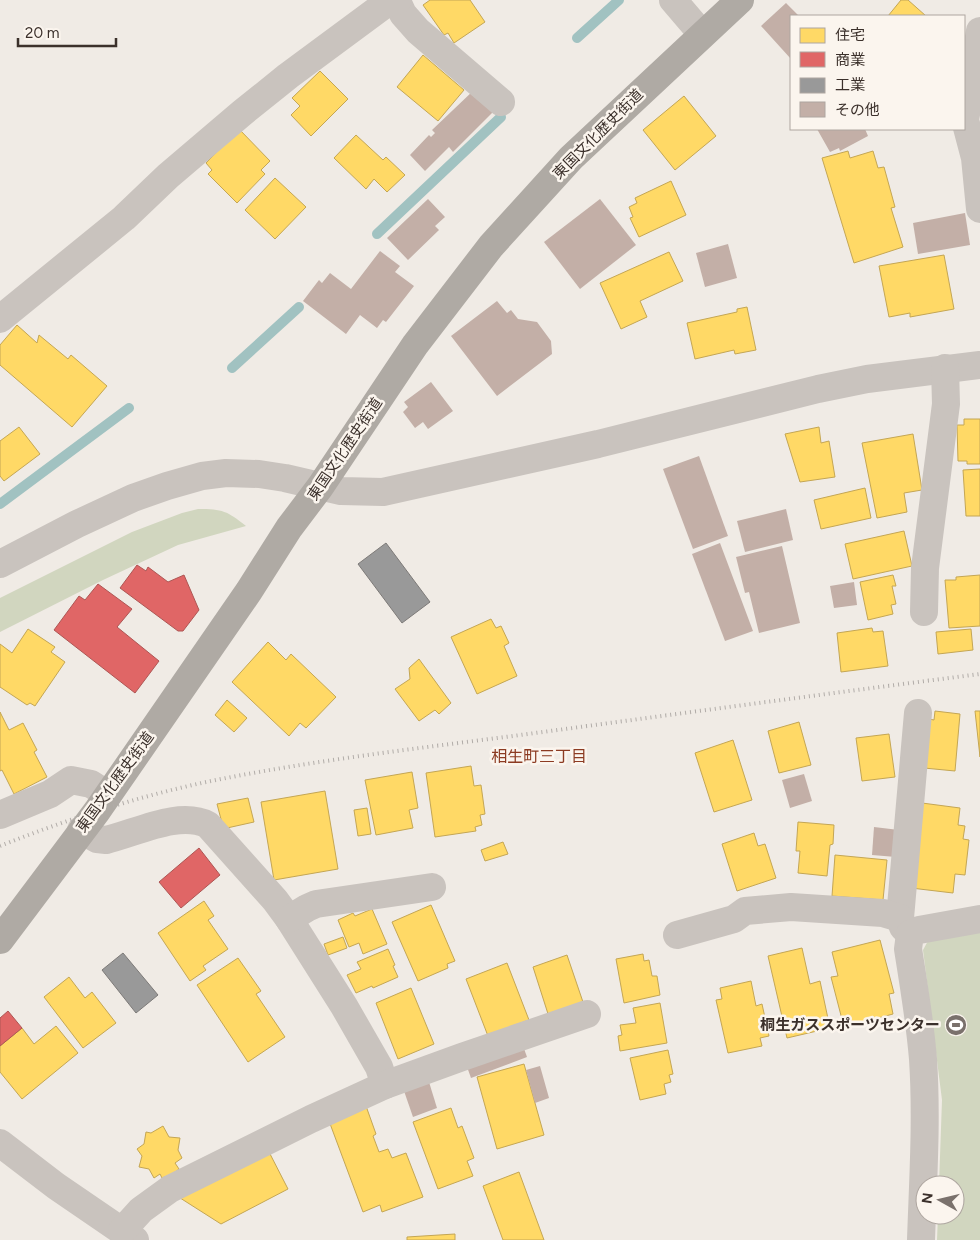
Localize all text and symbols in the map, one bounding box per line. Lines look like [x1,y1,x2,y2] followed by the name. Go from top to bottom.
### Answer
[18,15,115,47] scale bar
[790,15,965,130] legend
[25,24,59,42] text: 20 m
[835,26,865,44] text: 住宅
[835,51,865,69] text: 商業
[835,76,865,94] text: 工業
[549,85,647,183] street label: 東国文化歴史街道
[835,101,880,119] text: その他
[304,394,386,504] street label: 東国文化歴史街道
[72,728,158,836] street label: 東国文化歴史街道
[491,747,587,766] district label: 相生町三丁目
[944,1013,968,1037] sports icon: 桐生ガススポーツセンター
[760,1016,940,1034] place label: 桐生ガススポーツセンター
[915,1175,965,1225] north arrow
[918,1192,937,1205] text: N

